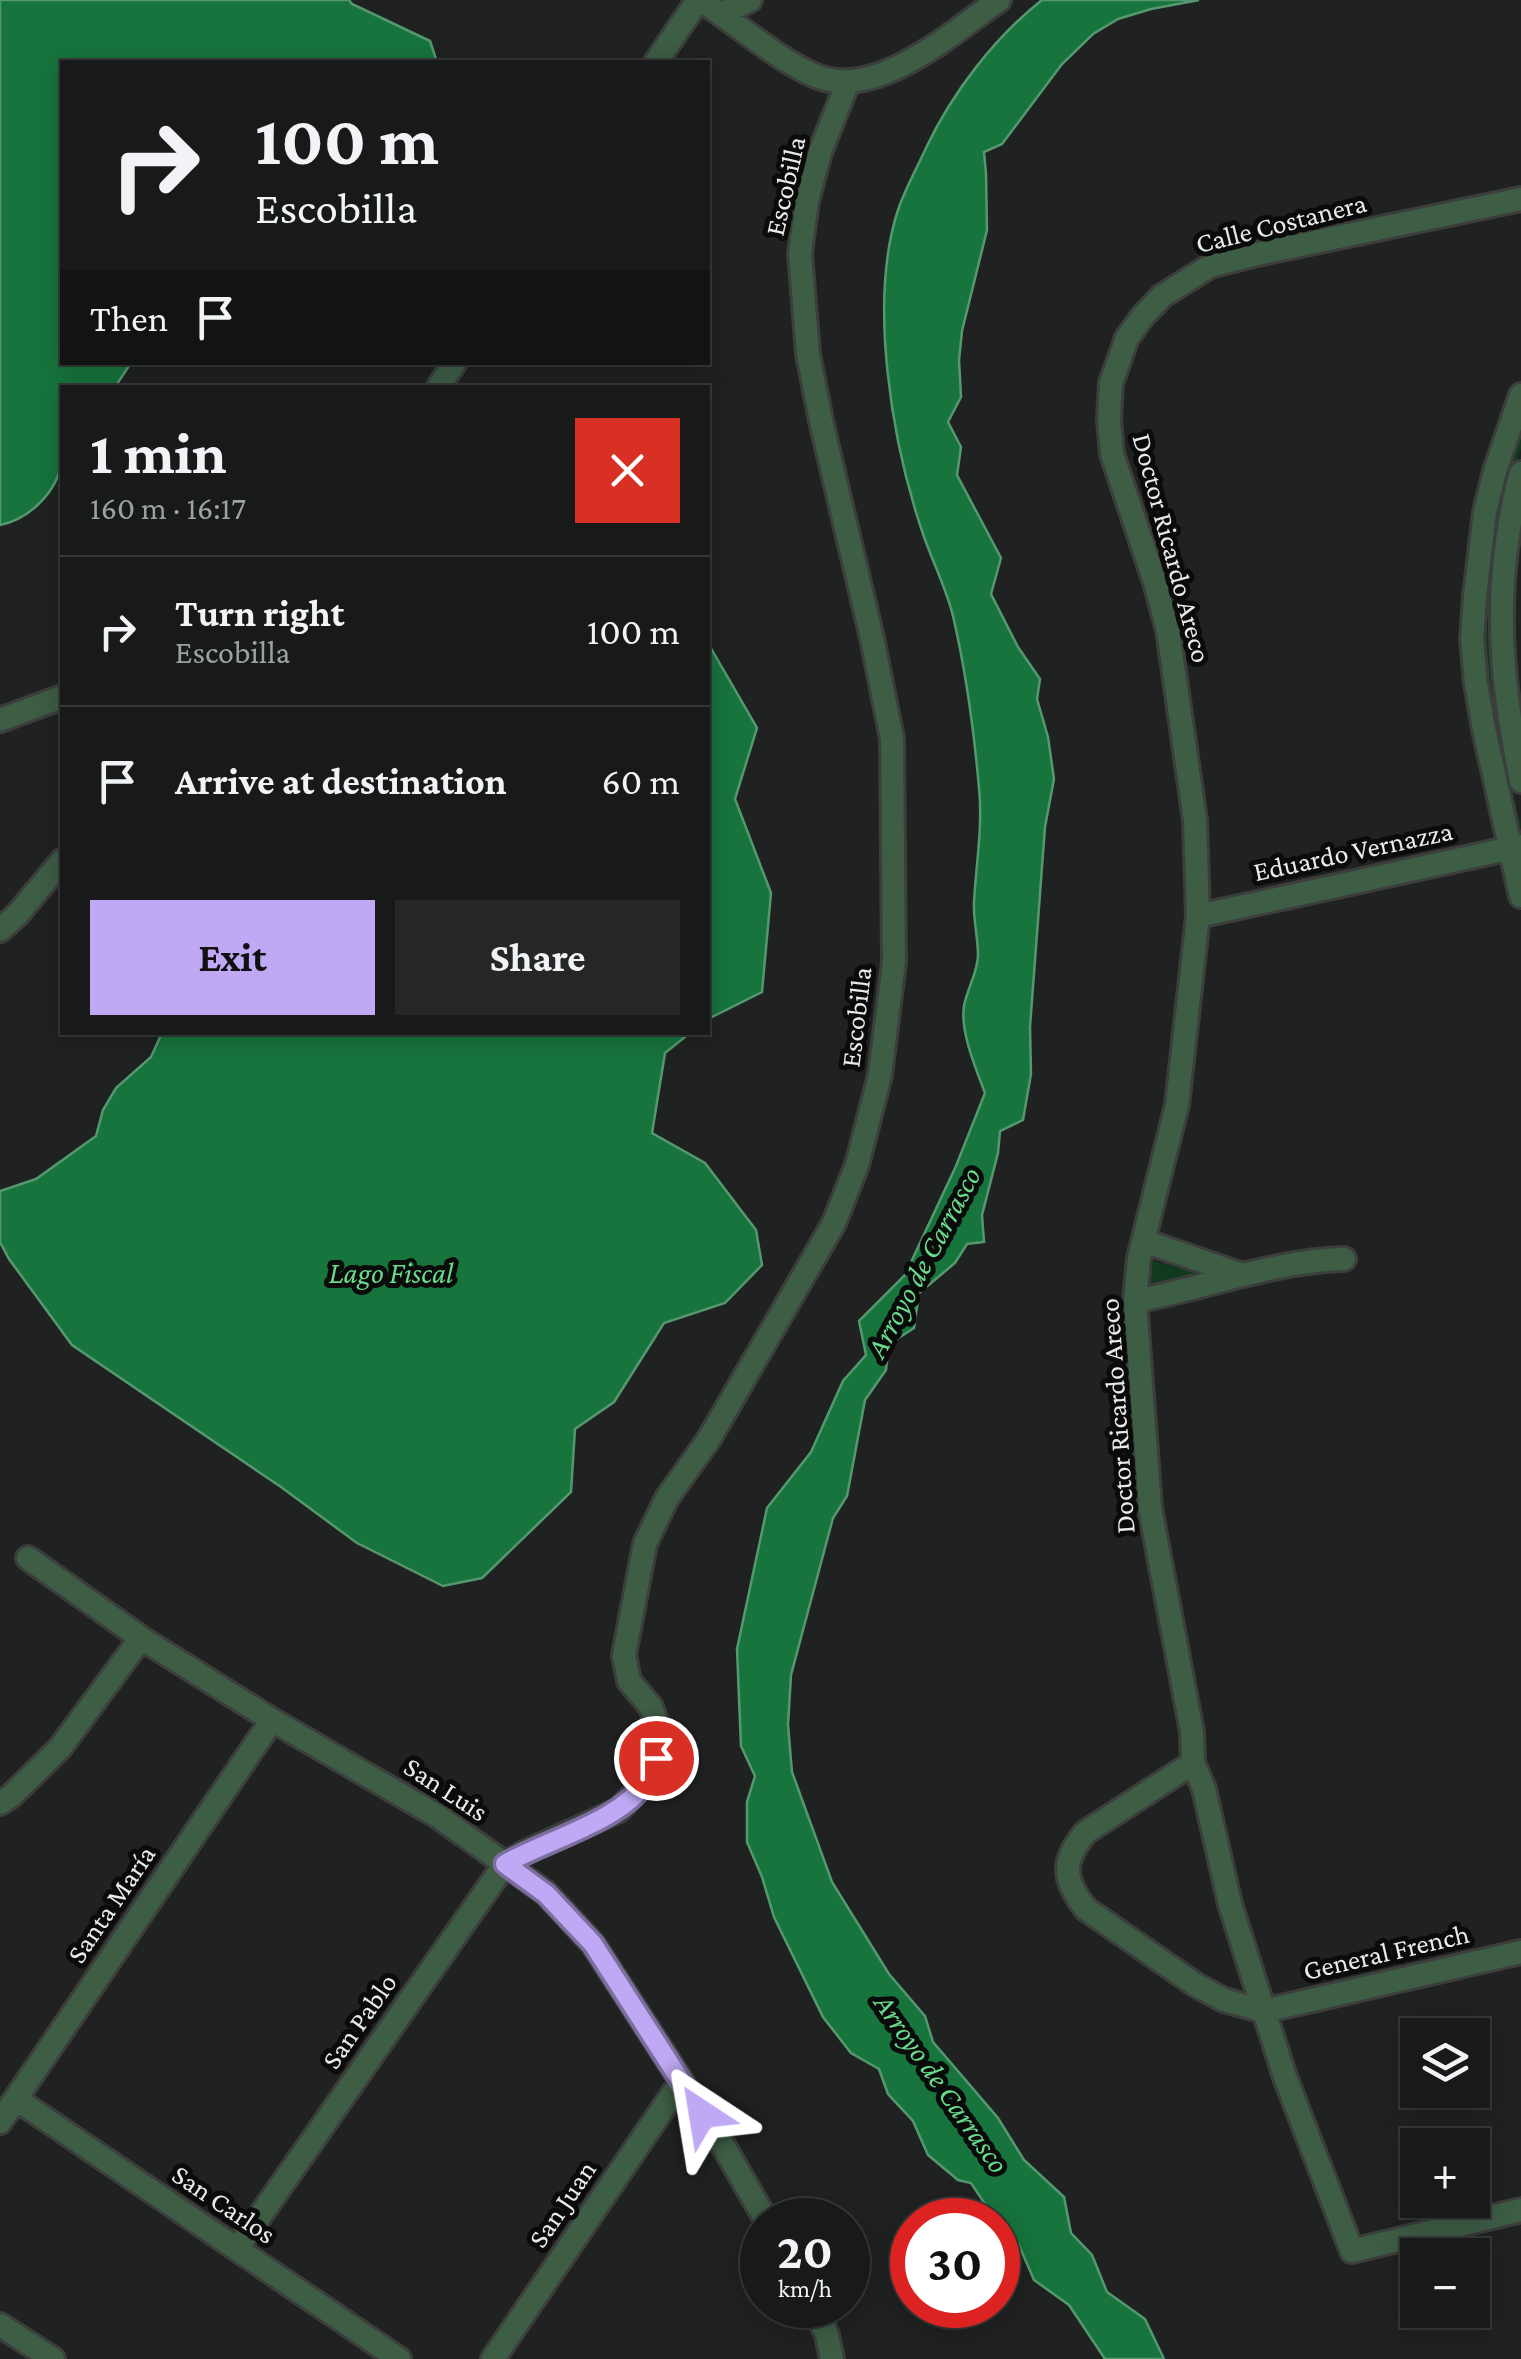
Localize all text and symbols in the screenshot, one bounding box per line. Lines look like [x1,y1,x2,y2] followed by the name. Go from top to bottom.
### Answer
[90,100,220,230] icon: right
[255,101,439,179] text: 100 m
[759,133,811,239] street label: Escobilla
[255,183,417,233] text: Escobilla
[1193,187,1370,259] street label: Calle Costanera
[188,290,243,345] icon: arrive
[90,297,168,339] text: Then
[575,418,680,523] button: close
[90,419,227,486] text: 1 min
[1126,430,1218,666] street label: Doctor Ricardo Areco
[90,490,246,526] text: 160 m · 16:17
[175,592,344,634] text: Turn right
[90,604,145,659] icon: right
[587,610,680,652] text: 100 m
[175,634,290,670] text: Escobilla
[90,754,145,809] icon: arrive
[175,760,507,802] text: Arrive at destination
[602,760,680,802] text: 60 m
[1251,815,1455,887] street label: Eduardo Vernazza
[90,900,375,1015] button: Exit
[395,900,680,1015] button: Share
[834,965,878,1069] street label: Escobilla
[858,1161,988,1365] water label: Arroyo de Carrasco
[329,1256,454,1290] water label: Lago Fiscal
[1093,1297,1141,1535] street label: Doctor Ricardo Areco
[614,1716,699,1801] pin
[629,1731,684,1786] icon: arrive
[398,1751,494,1827] street label: San Luis
[60,1839,162,1969] street label: Santa María
[1300,1918,1472,1986] street label: General French
[315,1968,403,2074] street label: San Pablo
[866,1986,1016,2179] water label: Arroyo de Carrasco
[1400,2018,1490,2328] map controls
[1400,2018,1490,2108] button: layers
[650,2062,754,2166] position arrow
[1400,2128,1490,2218] button: +
[522,2155,602,2253] street label: San Juan
[167,2158,281,2250] street label: San Carlos
[890,2198,1020,2328] speed limit sign: 30
[777,2223,833,2279] text: 20
[1400,2238,1490,2328] button: −
[778,2275,832,2302] text: km/h

